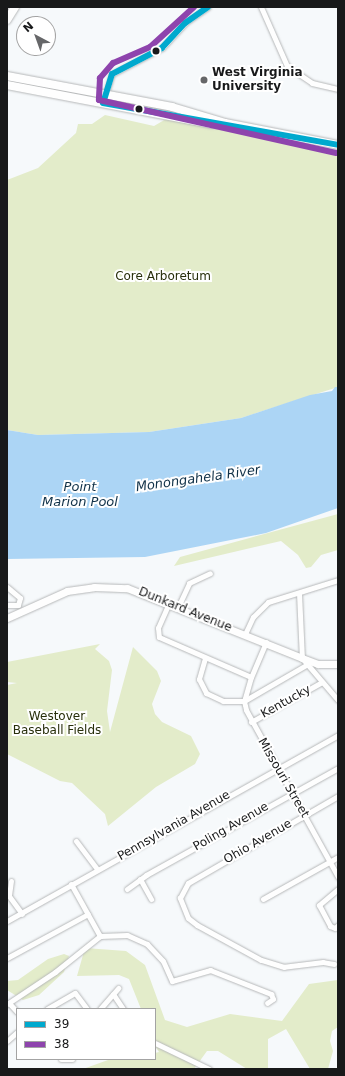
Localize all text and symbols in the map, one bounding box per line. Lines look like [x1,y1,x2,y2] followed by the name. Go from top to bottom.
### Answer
[16,16,56,56] north arrow
[21,19,36,35] text: N
[151,46,161,56] unlabelled marker
[212,66,303,94] place label: West Virginia University
[199,75,209,85] marker: West Virginia University
[134,104,144,114] unlabelled marker
[115,270,211,284] park label: Core Arboretum
[135,463,261,495] water label: Monongahela River
[42,480,118,511] water label: Point Marion Pool
[136,585,234,635] street label: Dunkard Avenue
[259,682,313,722] street label: Kentucky
[13,710,101,738] park label: Westover Baseball Fields
[254,736,312,820] street label: Missouri Street
[115,788,233,864] street label: Pennsylvania Avenue
[191,800,271,854] street label: Poling Avenue
[221,817,295,867] street label: Ohio Avenue
[16,1008,156,1060] legend
[54,1017,69,1031] text: 39
[54,1037,69,1051] text: 38

